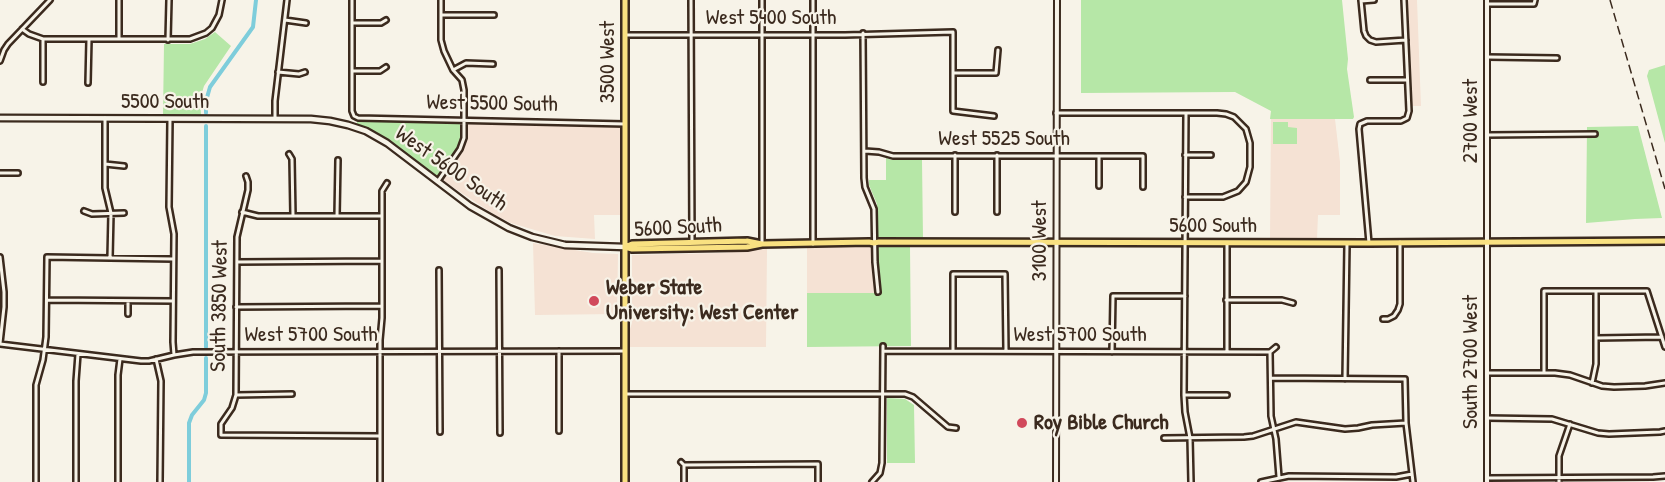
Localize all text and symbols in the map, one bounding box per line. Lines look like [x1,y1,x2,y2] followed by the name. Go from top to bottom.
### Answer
[706,5,836,31] street label: West 5400 South
[595,21,621,103] street label: 3500 West
[1458,79,1484,163] street label: 2700 West
[121,89,209,115] street label: 5500 South
[426,90,558,118] street label: West 5500 South
[390,121,512,217] street label: West 5600 South
[938,126,1070,152] street label: West 5525 South
[1027,201,1053,281] street label: 3100 West
[634,213,722,243] street label: 5600 South
[1169,213,1257,239] street label: 5600 South
[206,240,234,372] street label: South 3850 West
[606,275,798,326] place label: Weber State University: West Center
[587,294,601,308] marker: Weber State University: West Center
[1458,295,1484,429] street label: South 2700 West
[245,322,377,348] street label: West 5700 South
[1014,322,1146,348] street label: West 5700 South
[1034,410,1168,436] place label: Roy Bible Church
[1015,416,1029,430] marker: Roy Bible Church

